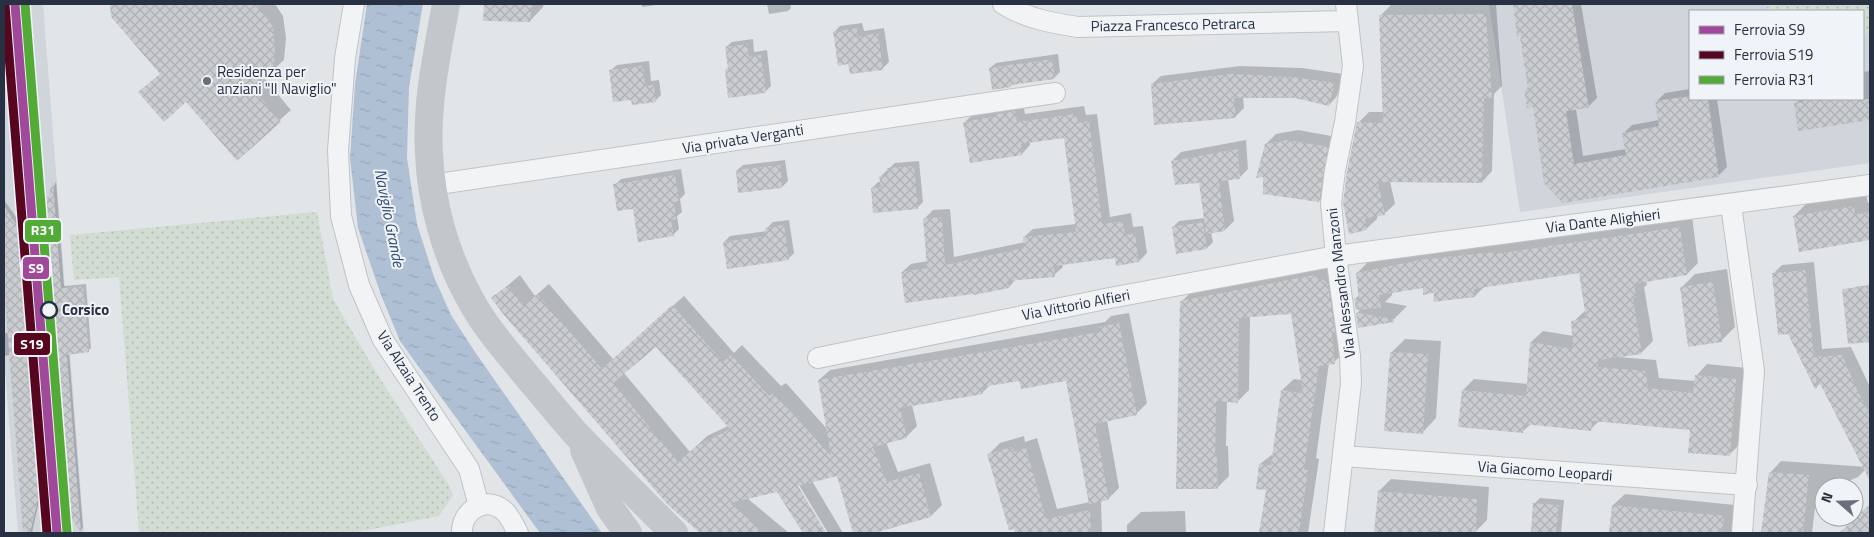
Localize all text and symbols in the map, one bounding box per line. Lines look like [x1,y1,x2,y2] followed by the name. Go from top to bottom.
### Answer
[1689,10,1864,100] legend
[1090,12,1256,37] street label: Piazza Francesco Petrarca
[1734,18,1805,41] text: Ferrovia S9
[1734,43,1813,66] text: Ferrovia S19
[217,60,337,100] place label: Residenza per anziani "Il Naviglio"
[1734,68,1815,91] text: Ferrovia R31
[201,75,213,87] marker: Residenza per anziani "Il Naviglio"
[681,118,805,159] street label: Via privata Verganti
[369,167,412,271] water label: Naviglio Grande
[1544,202,1661,239] street label: Via Dante Alighieri
[1320,207,1361,359] street label: Via Alessandro Manzoni
[24,219,62,243] line badge: R31
[31,219,55,240] text: R31
[22,256,50,280] line badge: S9
[28,257,44,278] text: S9
[1020,283,1132,326] street label: Via Vittorio Alfieri
[62,298,109,321] place label: Corsico
[40,301,58,319] marker: Corsico
[371,326,447,426] street label: Via Alzaia Trento
[13,332,51,356] line badge: S19
[20,333,44,354] text: S19
[1477,454,1613,487] street label: Via Giacomo Leopardi
[1814,477,1864,527] north arrow
[1815,489,1838,506] text: N

